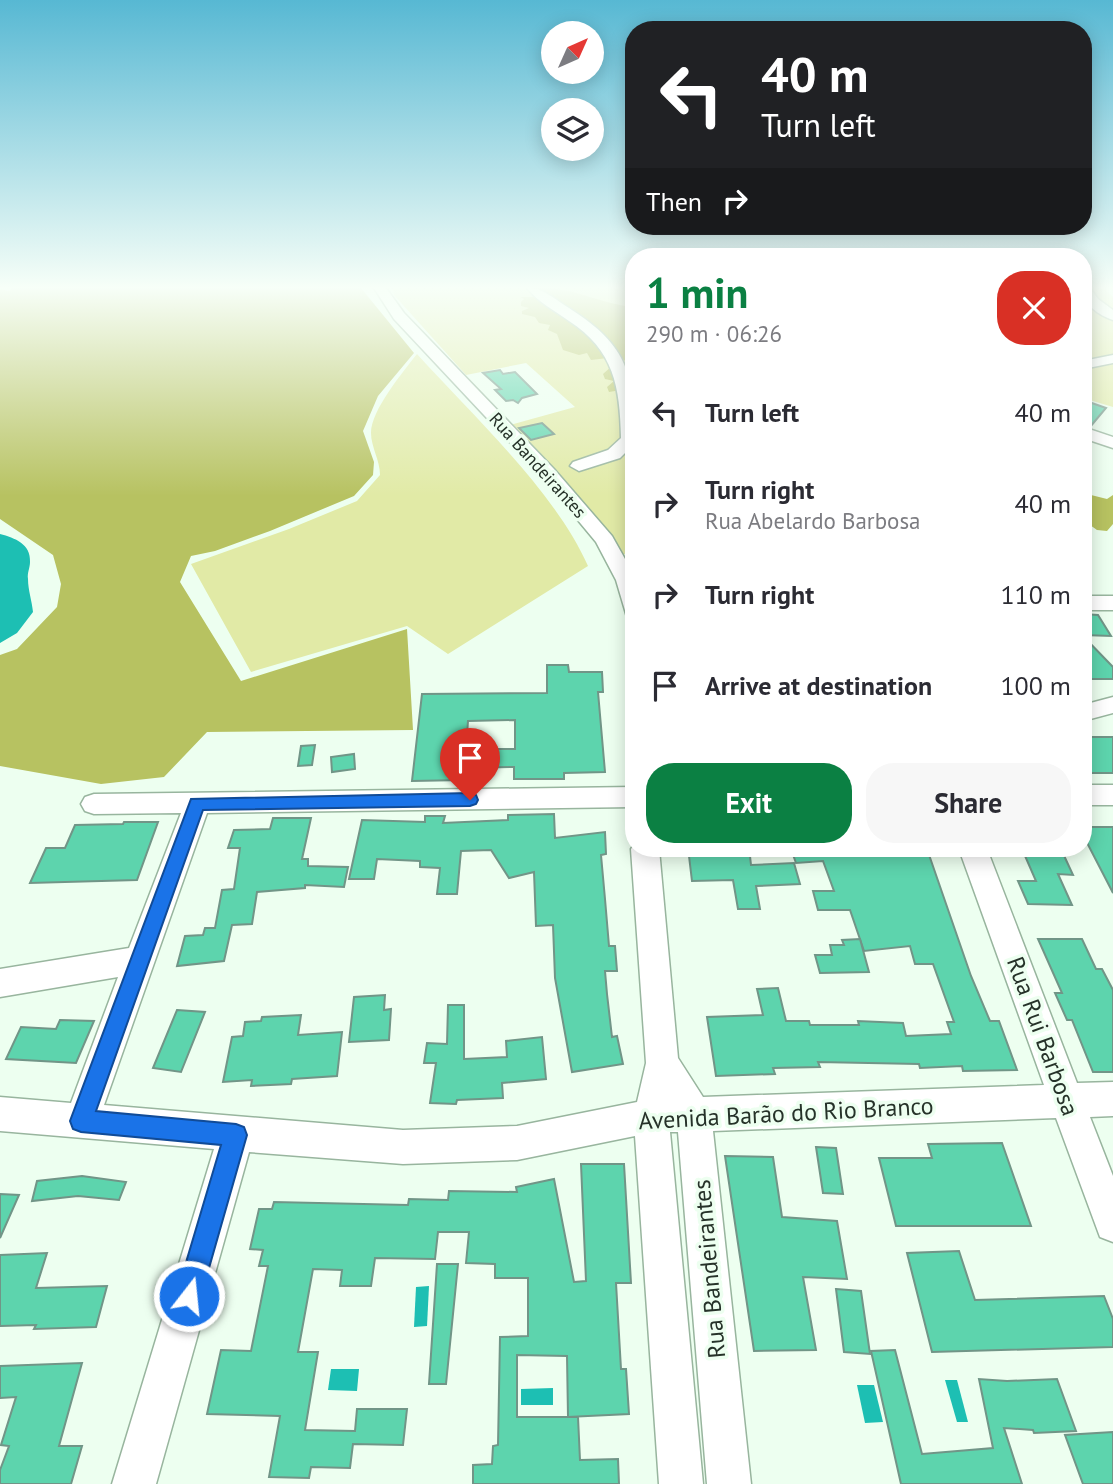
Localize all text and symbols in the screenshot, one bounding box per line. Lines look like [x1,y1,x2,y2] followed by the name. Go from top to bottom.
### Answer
[541,21,604,84] north arrow
[541,21,604,161] map controls
[761,42,868,106] text: 40 m
[646,49,737,140] icon: left
[541,98,604,161] button: layers
[761,104,876,146] text: Turn left
[716,182,754,220] icon: right
[646,185,702,218] text: Then
[646,265,748,320] text: 1 min
[997,271,1071,345] button: close
[646,319,782,348] text: 290 m · 06:26
[646,394,684,432] icon: left
[705,396,799,429] text: Turn left
[1015,396,1071,429] text: 40 m
[484,407,592,523] street label: Rua Bandeirantes
[705,473,814,506] text: Turn right
[646,485,684,523] icon: right
[1015,487,1071,520] text: 40 m
[705,506,921,535] text: Rua Abelardo Barbosa
[646,576,684,614] icon: right
[705,578,814,611] text: Turn right
[1000,578,1071,611] text: 110 m
[646,667,684,705] icon: arrive
[705,669,932,702] text: Arrive at destination
[1000,669,1071,702] text: 100 m
[440,728,500,800] pin
[451,739,489,777] icon: arrive
[646,763,852,843] button: Exit
[866,763,1071,843] button: Share
[1000,952,1086,1120] street label: Rua Rui Barbosa
[638,1090,934,1136] street label: Avenida Barão do Rio Branco
[686,1178,732,1360] street label: Rua Bandeirantes
[152,1259,226,1333] position arrow

